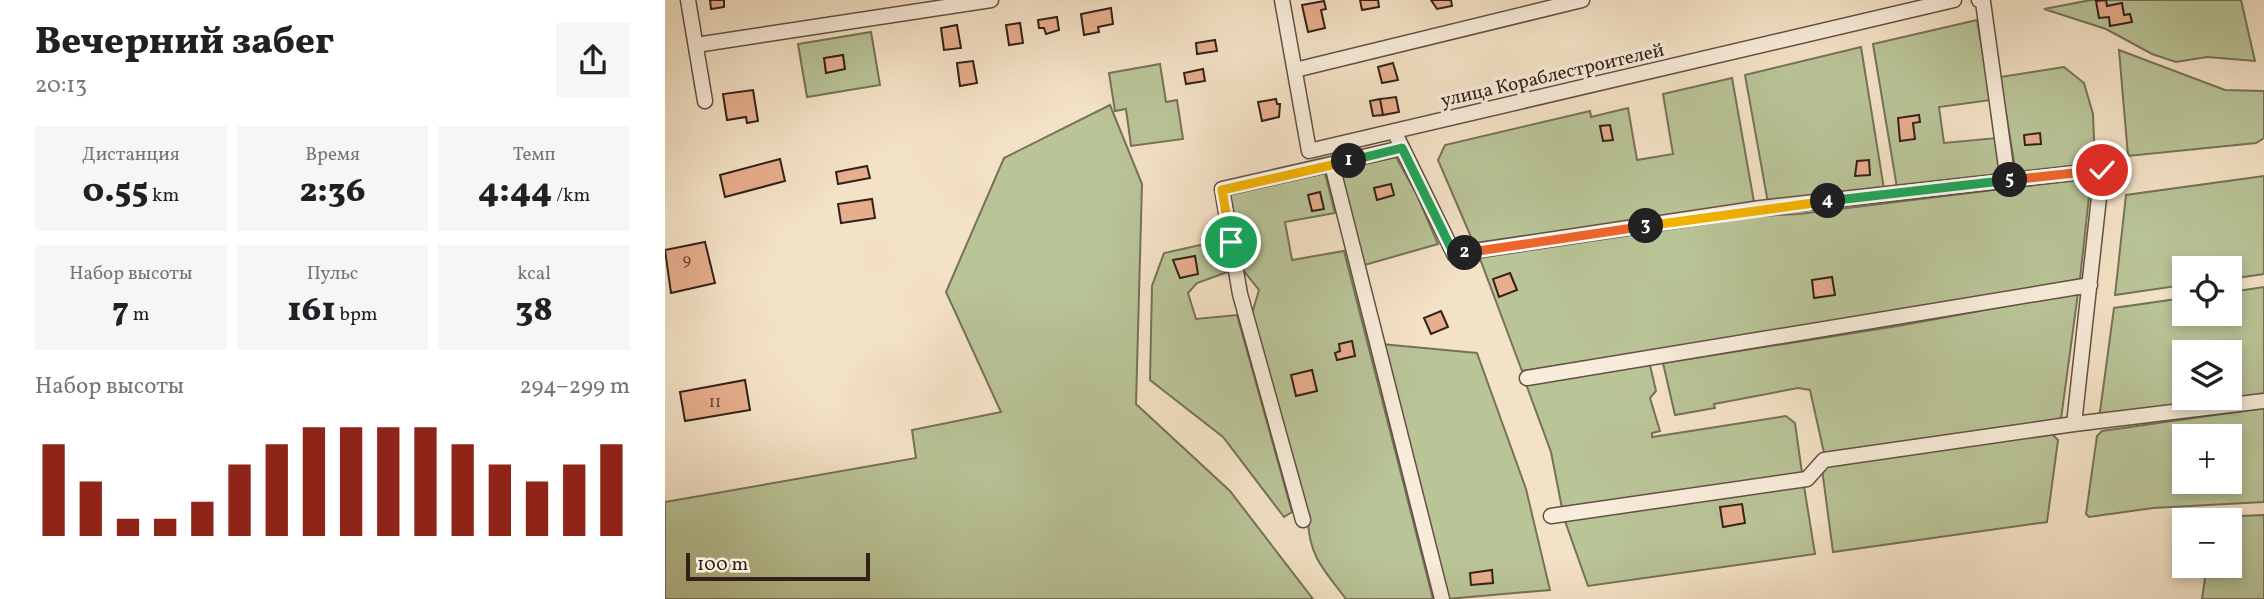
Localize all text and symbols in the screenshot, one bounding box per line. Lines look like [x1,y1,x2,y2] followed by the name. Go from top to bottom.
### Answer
[35,17,334,70] text: Вечерний забег
[556,23,630,97] button: share
[1438,38,1667,114] street label: улица Кораблестроителей
[35,70,87,102] text: 20:13
[2072,140,2132,200] pin
[82,142,180,168] text: Дистанция
[305,142,360,168] text: Время
[513,142,556,168] text: Темп
[1331,144,1367,178] pin: 1
[1345,147,1352,173] text: 1
[2083,151,2121,189] icon: check
[1993,162,2027,198] pin: 5
[2005,166,2014,192] text: 5
[82,168,148,216] text: 0.55
[299,168,366,216] text: 2:36
[478,168,552,216] text: 4:44
[148,183,179,209] text: km
[552,183,590,209] text: /km
[1811,184,1845,218] pin: 4
[1822,187,1833,213] text: 4
[1629,208,1663,244] pin: 3
[1201,212,1261,272] pin
[1641,212,1650,238] text: 3
[1212,223,1250,261] icon: arrive
[1447,236,1483,270] pin: 2
[1460,239,1469,265] text: 2
[683,250,691,272] house number: 9
[2172,256,2242,578] map controls
[2172,256,2242,326] button: locate
[69,261,192,287] text: Набор высоты
[307,261,358,287] text: Пульс
[517,261,551,287] text: kcal
[112,287,129,335] text: 7
[287,287,336,335] text: 161
[515,287,553,335] text: 38
[129,302,149,328] text: m
[336,302,378,328] text: bpm
[2172,340,2242,410] button: layers
[35,371,184,403] text: Набор высоты
[520,371,630,403] text: 294–299 m
[709,392,721,414] house number: 11
[2172,424,2242,494] button: +
[2172,508,2242,578] button: −
[686,550,870,582] scale bar
[697,552,748,578] text: 100 m

